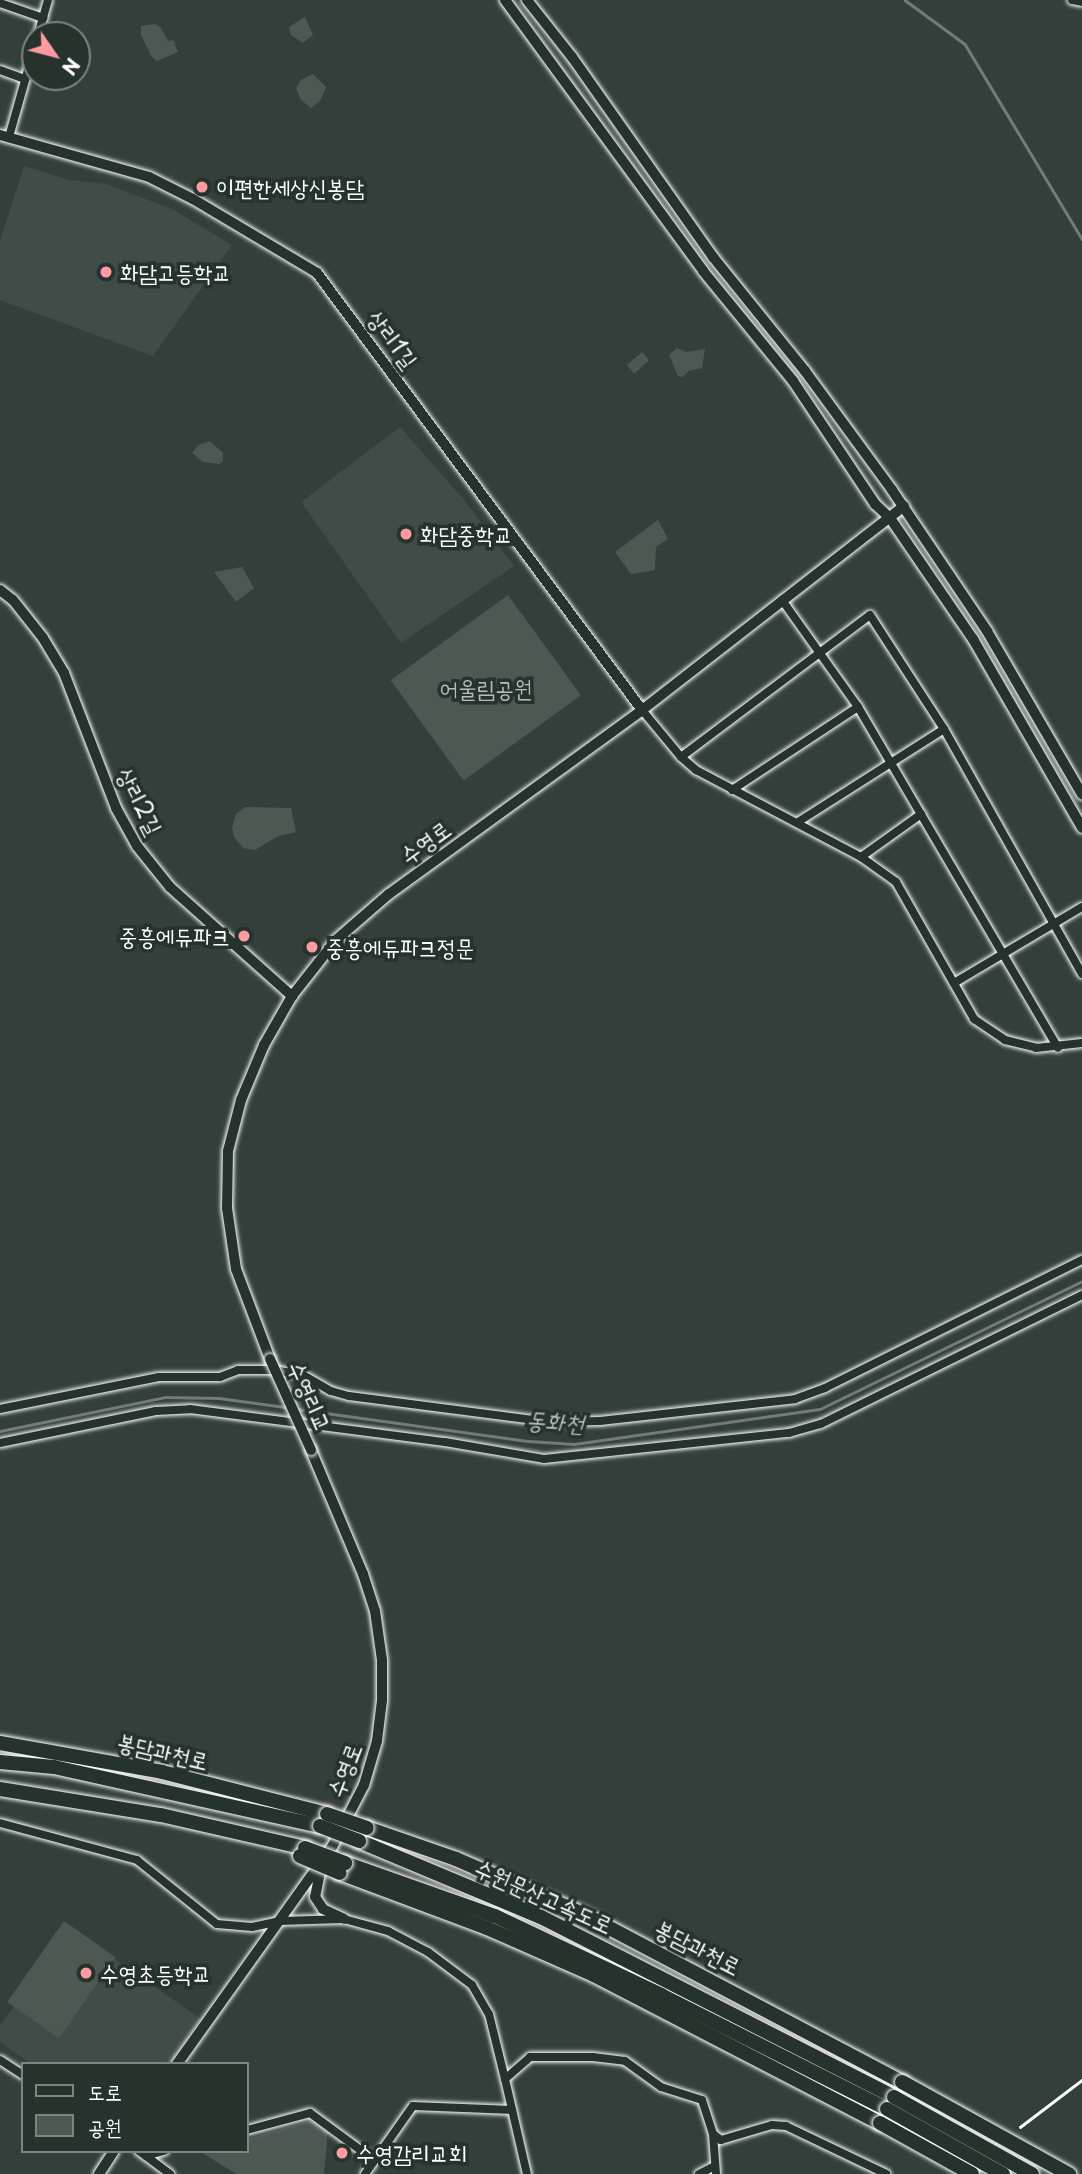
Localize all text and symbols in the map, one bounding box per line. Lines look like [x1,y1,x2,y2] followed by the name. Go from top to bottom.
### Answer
[21,21,91,91] north arrow
[56,53,87,81] text: N
[216,173,364,201] place label: 이편한세상신봉담
[194,179,210,195] marker: 이편한세상신봉담
[120,258,231,286] place label: 화담고등학교
[98,264,114,280] marker: 화담고등학교
[362,304,424,374] street label: 상리1길
[420,520,513,548] place label: 화담중학교
[398,526,414,542] marker: 화담중학교
[440,674,532,702] park label: 어울림공원
[111,763,169,839] street label: 상리2길
[394,815,456,869] street label: 수영로
[119,922,230,950] place label: 중흥에듀파크
[236,928,252,944] marker: 중흥에듀파크
[326,933,474,961] place label: 중흥에듀파크정문
[304,939,320,955] marker: 중흥에듀파크정문
[282,1357,338,1435] street label: 수영리교
[525,1405,585,1437] water label: 동화천
[115,1727,211,1775] street label: 봉담과천로
[321,1739,367,1801] street label: 수영로
[471,1853,617,1939] street label: 수원문산고속도로
[651,1914,745,1980] street label: 봉담과천로
[100,1959,211,1987] place label: 수영초등학교
[78,1965,94,1981] marker: 수영초등학교
[21,2062,248,2153] legend
[88,2075,122,2107] text: 도로
[88,2110,122,2142] text: 공원
[356,2139,467,2167] place label: 수영감리교회
[334,2145,350,2161] marker: 수영감리교회

